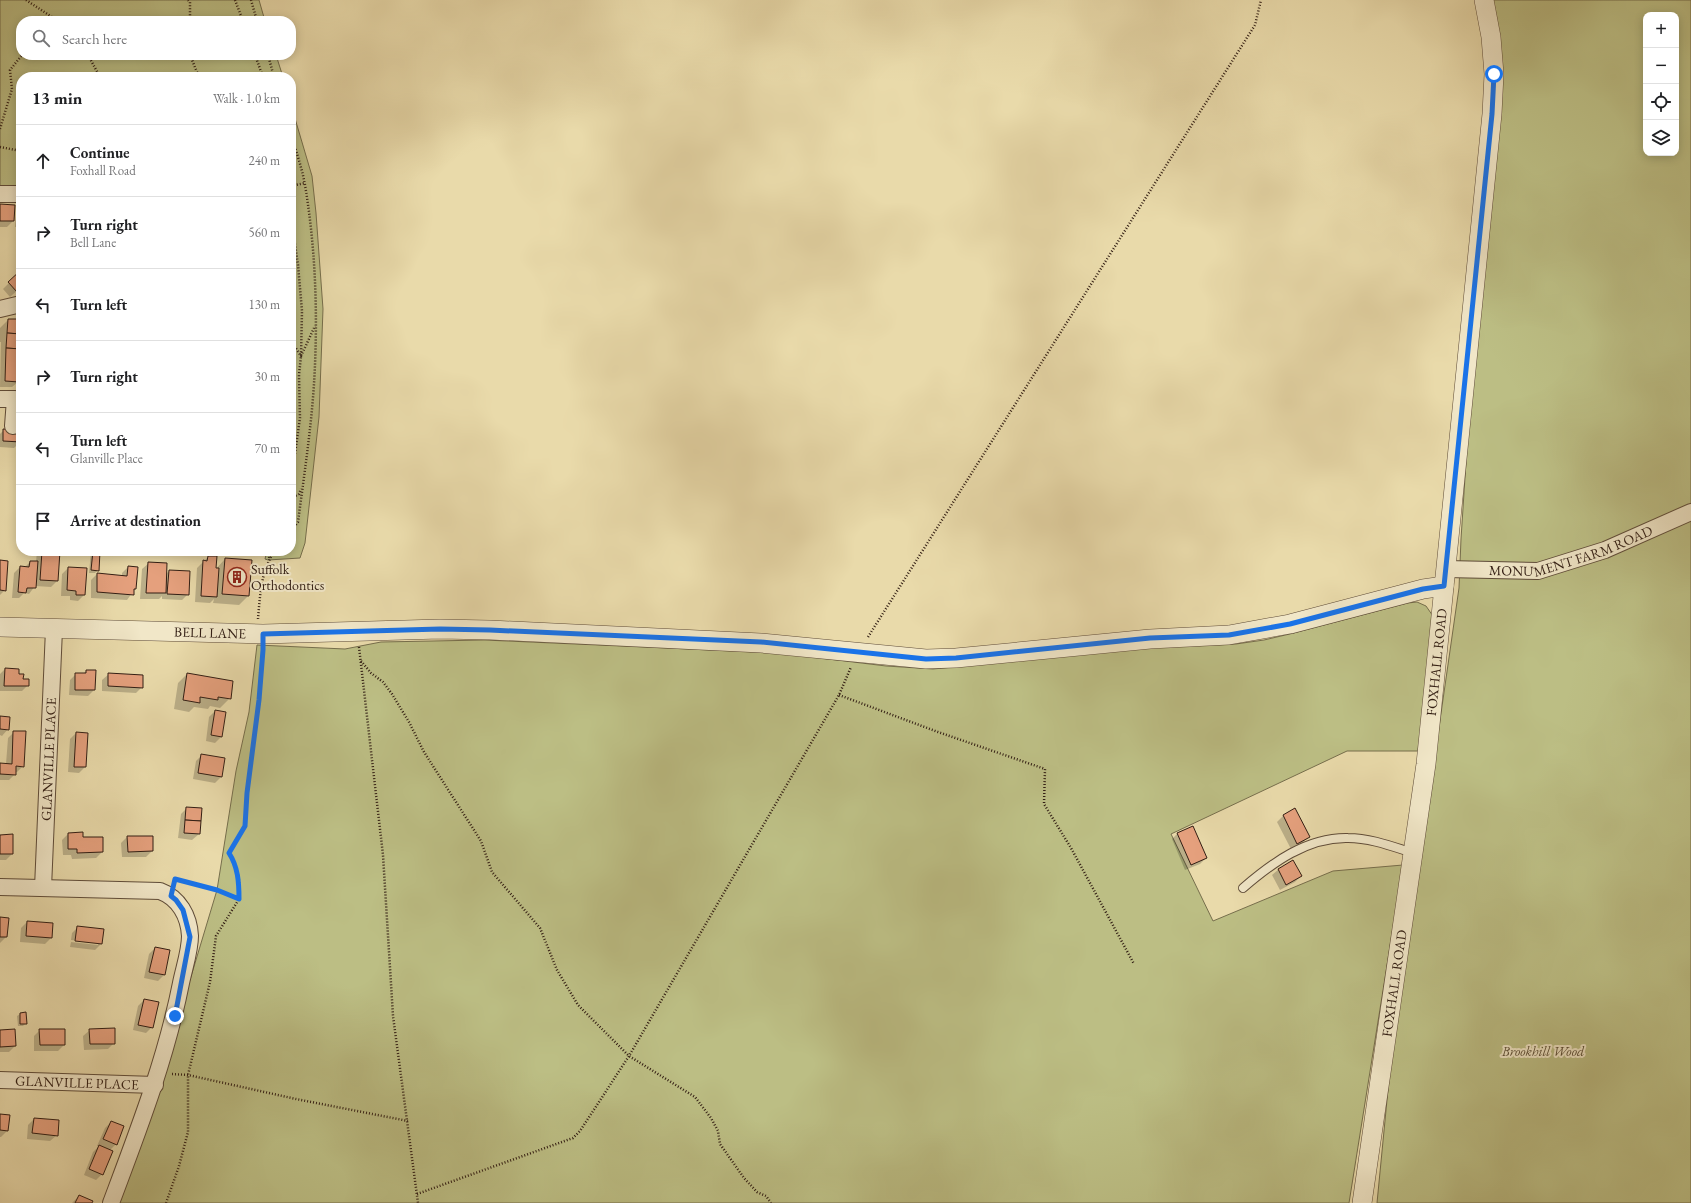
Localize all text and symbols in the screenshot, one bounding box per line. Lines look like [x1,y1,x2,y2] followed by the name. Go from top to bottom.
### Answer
[1643,12,1679,156] map controls
[1643,12,1679,48] button: +
[16,16,296,60] search box
[30,27,52,49] icon: search
[62,29,127,48] text: Search here
[1643,48,1679,84] button: −
[1485,65,1503,83] route start
[1643,84,1679,120] button: locate
[32,87,82,109] text: 13 min
[213,90,280,107] text: Walk · 1.0 km
[1643,120,1679,156] button: layers
[70,143,130,162] text: Continue
[32,150,54,172] icon: ahead
[249,152,280,169] text: 240 m
[70,162,136,179] text: Foxhall Road
[70,215,138,234] text: Turn right
[32,222,54,244] icon: right
[249,224,280,241] text: 560 m
[70,234,116,251] text: Bell Lane
[32,294,54,316] icon: left
[70,295,127,314] text: Turn left
[249,296,280,313] text: 130 m
[32,366,54,388] icon: right
[70,367,138,386] text: Turn right
[255,368,280,385] text: 30 m
[70,431,127,450] text: Turn left
[32,438,54,460] icon: left
[255,440,280,457] text: 70 m
[70,450,143,467] text: Glanville Place
[32,510,54,532] icon: arrive
[70,511,201,530] text: Arrive at destination
[1489,521,1656,581] street label: MONUMENT FARM ROAD
[251,560,325,594] place label: Suffolk Orthodontics
[226,566,248,588] building icon: Suffolk Orthodontics
[1422,607,1451,717] street label: FOXHALL ROAD
[174,623,246,643] street label: BELL LANE
[37,697,60,821] street label: GLANVILLE PLACE
[1377,928,1411,1038] street label: FOXHALL ROAD
[166,1007,184,1025] route end
[1501,1042,1585,1060] park label: Brookhill Wood
[15,1071,139,1093] street label: GLANVILLE PLACE

